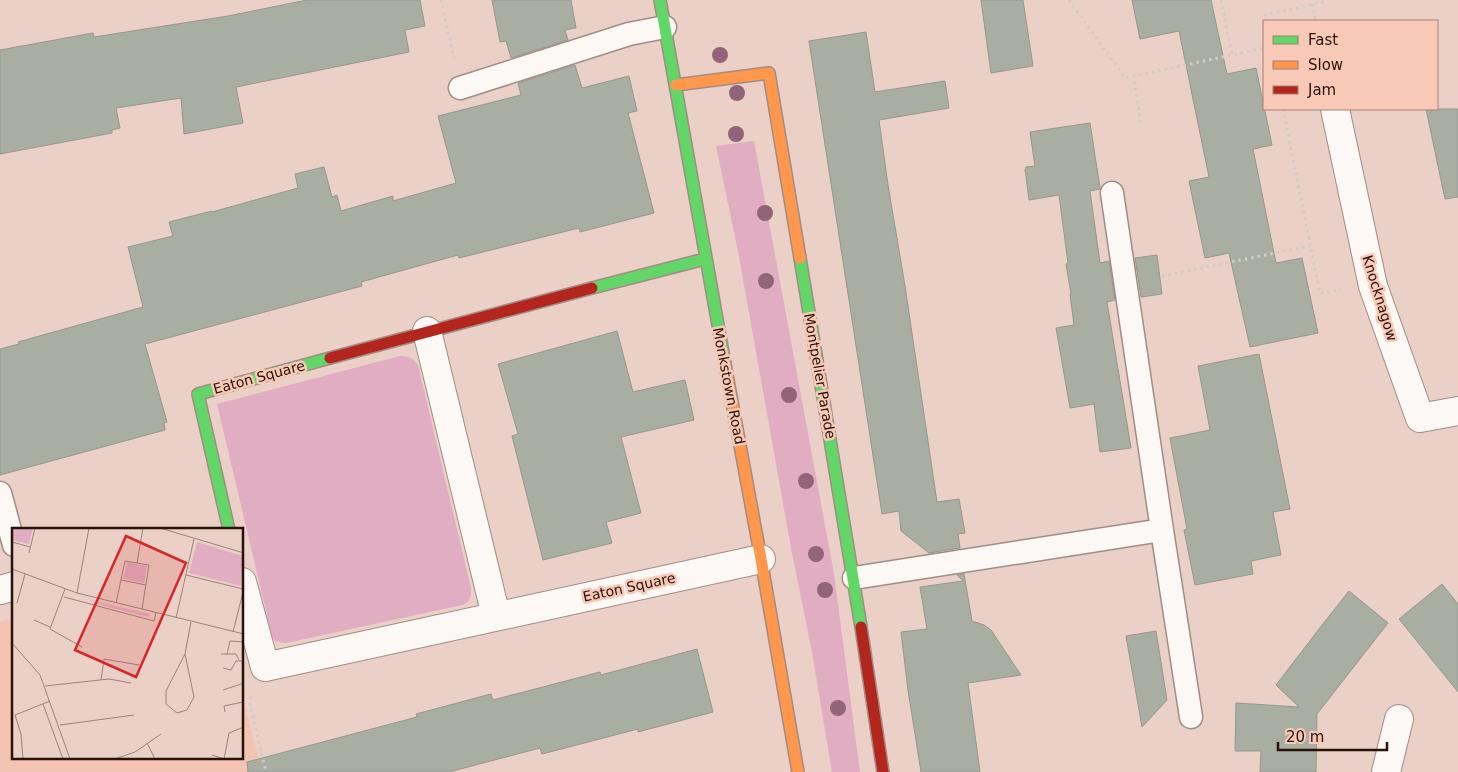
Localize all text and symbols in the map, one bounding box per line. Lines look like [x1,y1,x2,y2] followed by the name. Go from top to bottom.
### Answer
[1263,20,1438,110] legend
[1308,31,1338,49] text: Fast
[1308,56,1343,74] text: Slow
[1307,81,1336,99] text: Jam
[1359,253,1401,343] street label: Knocknagow
[801,312,839,440] street label: Montpelier Parade
[710,326,748,446] street label: Monkstown Road
[211,357,307,397] street label: Eaton Square
[12,528,244,760] inset map
[581,569,677,605] street label: Eaton Square
[1278,720,1387,752] scale bar
[1286,728,1324,746] text: 20 m

